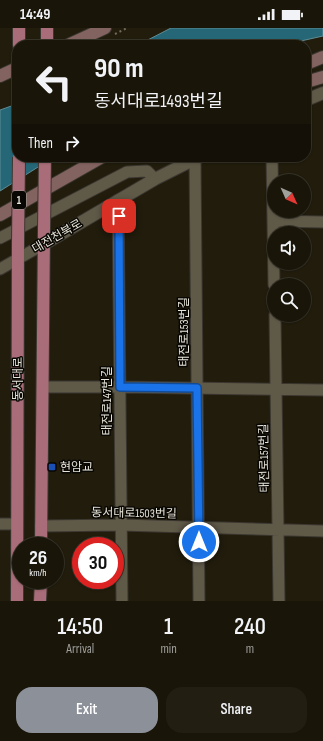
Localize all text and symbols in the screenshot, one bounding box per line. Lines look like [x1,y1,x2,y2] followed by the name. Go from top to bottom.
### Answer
[20,5,50,24] text: 14:49
[94,52,144,85] text: 90 m
[28,56,80,108] icon: left
[94,91,223,112] text: 동서대로1493번길
[61,132,83,154] icon: right
[28,134,53,153] text: Then
[267,174,311,218] north arrow
[267,174,311,322] map controls
[12,191,26,209] road number: 1
[102,199,136,233] pin
[108,205,130,227] icon: arrive
[30,216,85,257] street label: 대전천북로
[267,226,311,270] button: sound
[267,278,311,322] button: search
[177,297,192,367] street label: 태전로153번길
[11,357,26,401] street label: 동서대로
[100,366,115,436] street label: 태전로147번길
[256,423,273,493] street label: 태전로157번길
[60,460,93,475] place label: 현암교
[47,462,57,472] marker: 현암교
[91,505,177,522] street label: 동서대로1503번길
[178,521,220,563] position arrow
[72,537,124,589] speed limit sign: 30
[29,546,47,570] text: 26
[29,567,47,579] text: km/h
[57,612,103,641] text: 14:50
[164,612,173,641] text: 1
[234,612,266,641] text: 240
[66,641,94,657] text: Arrival
[160,641,177,657] text: min
[246,641,254,657] text: m
[16,687,158,733] button: Exit
[166,687,307,733] button: Share

